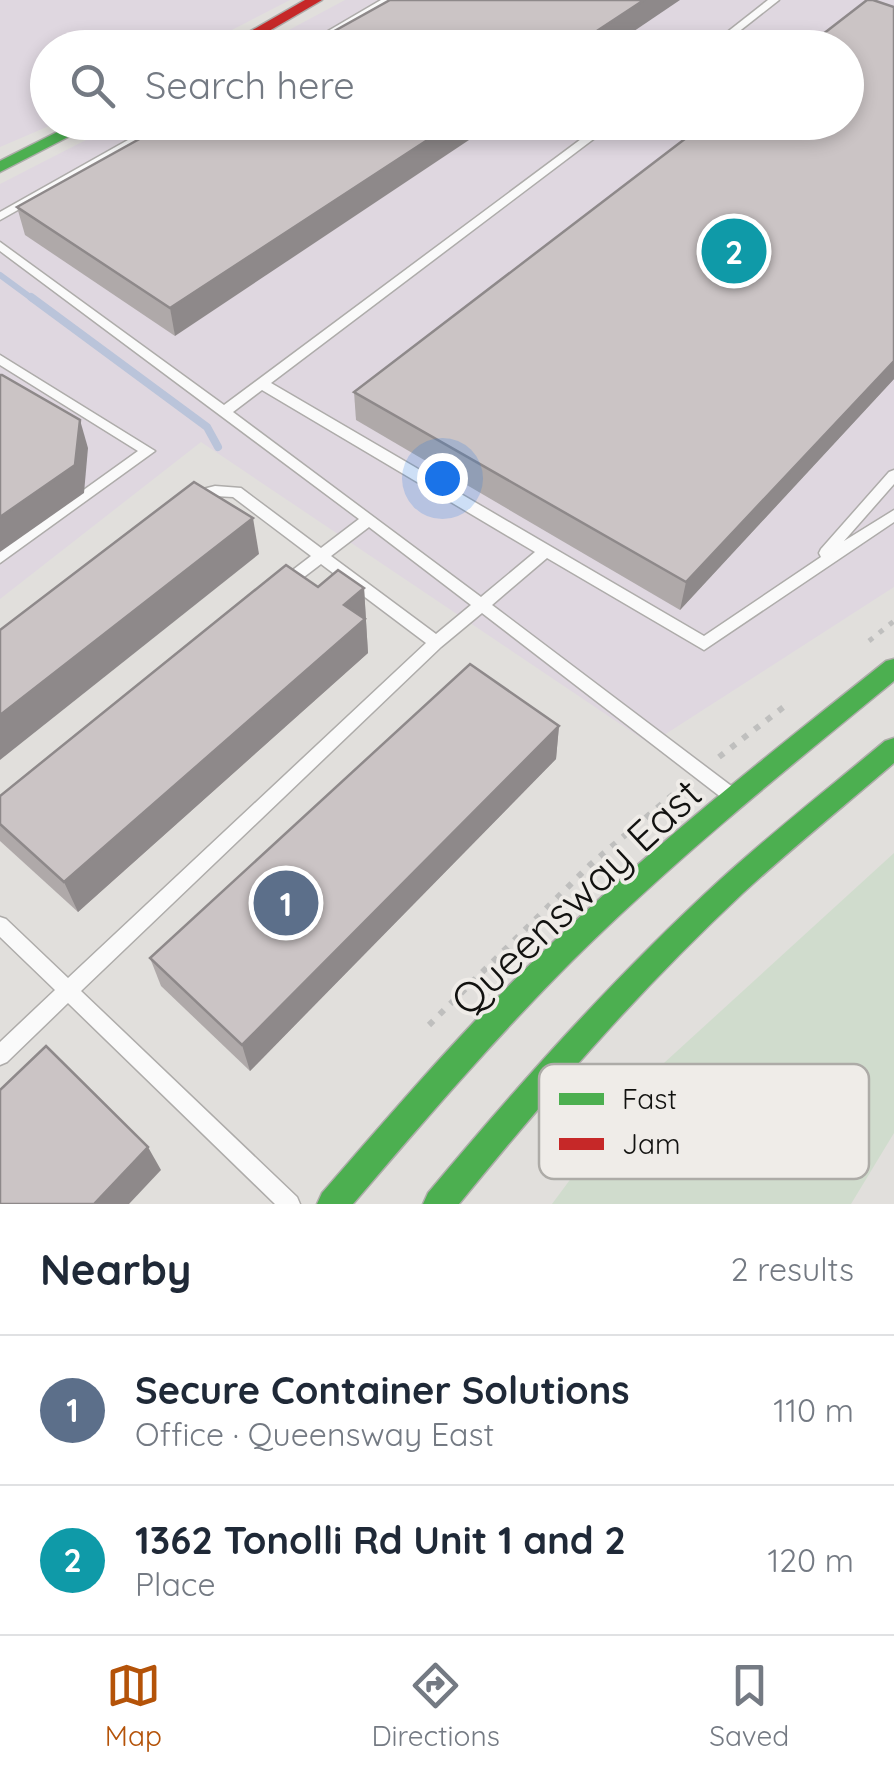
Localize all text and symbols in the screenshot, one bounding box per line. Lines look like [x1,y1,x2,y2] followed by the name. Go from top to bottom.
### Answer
[30,30,864,140] search box
[65,58,120,113] icon: search
[145,61,355,109] text: Search here
[702,214,766,288] pin: 2
[417,453,468,504] your location
[439,767,712,1026] street label: Queensway East
[254,866,318,940] pin: 1
[539,1064,869,1179] legend
[622,1081,677,1116] text: Fast
[622,1126,681,1161] text: Jam
[40,1243,191,1296] text: Nearby
[731,1249,854,1289] text: 2 results
[135,1366,630,1414] text: Secure Container Solutions
[66,1390,79,1430] text: 1
[773,1390,854,1430] text: 110 m
[135,1414,494,1454] text: Office · Queensway East
[135,1516,626,1564] text: 1362 Tonolli Rd Unit 1 and 2
[63,1540,82,1580] text: 2
[767,1540,854,1580] text: 120 m
[135,1564,215,1604] text: Place
[105,1658,162,1753] tab: Map
[371,1658,500,1753] tab: Directions
[709,1658,789,1753] tab: Saved

